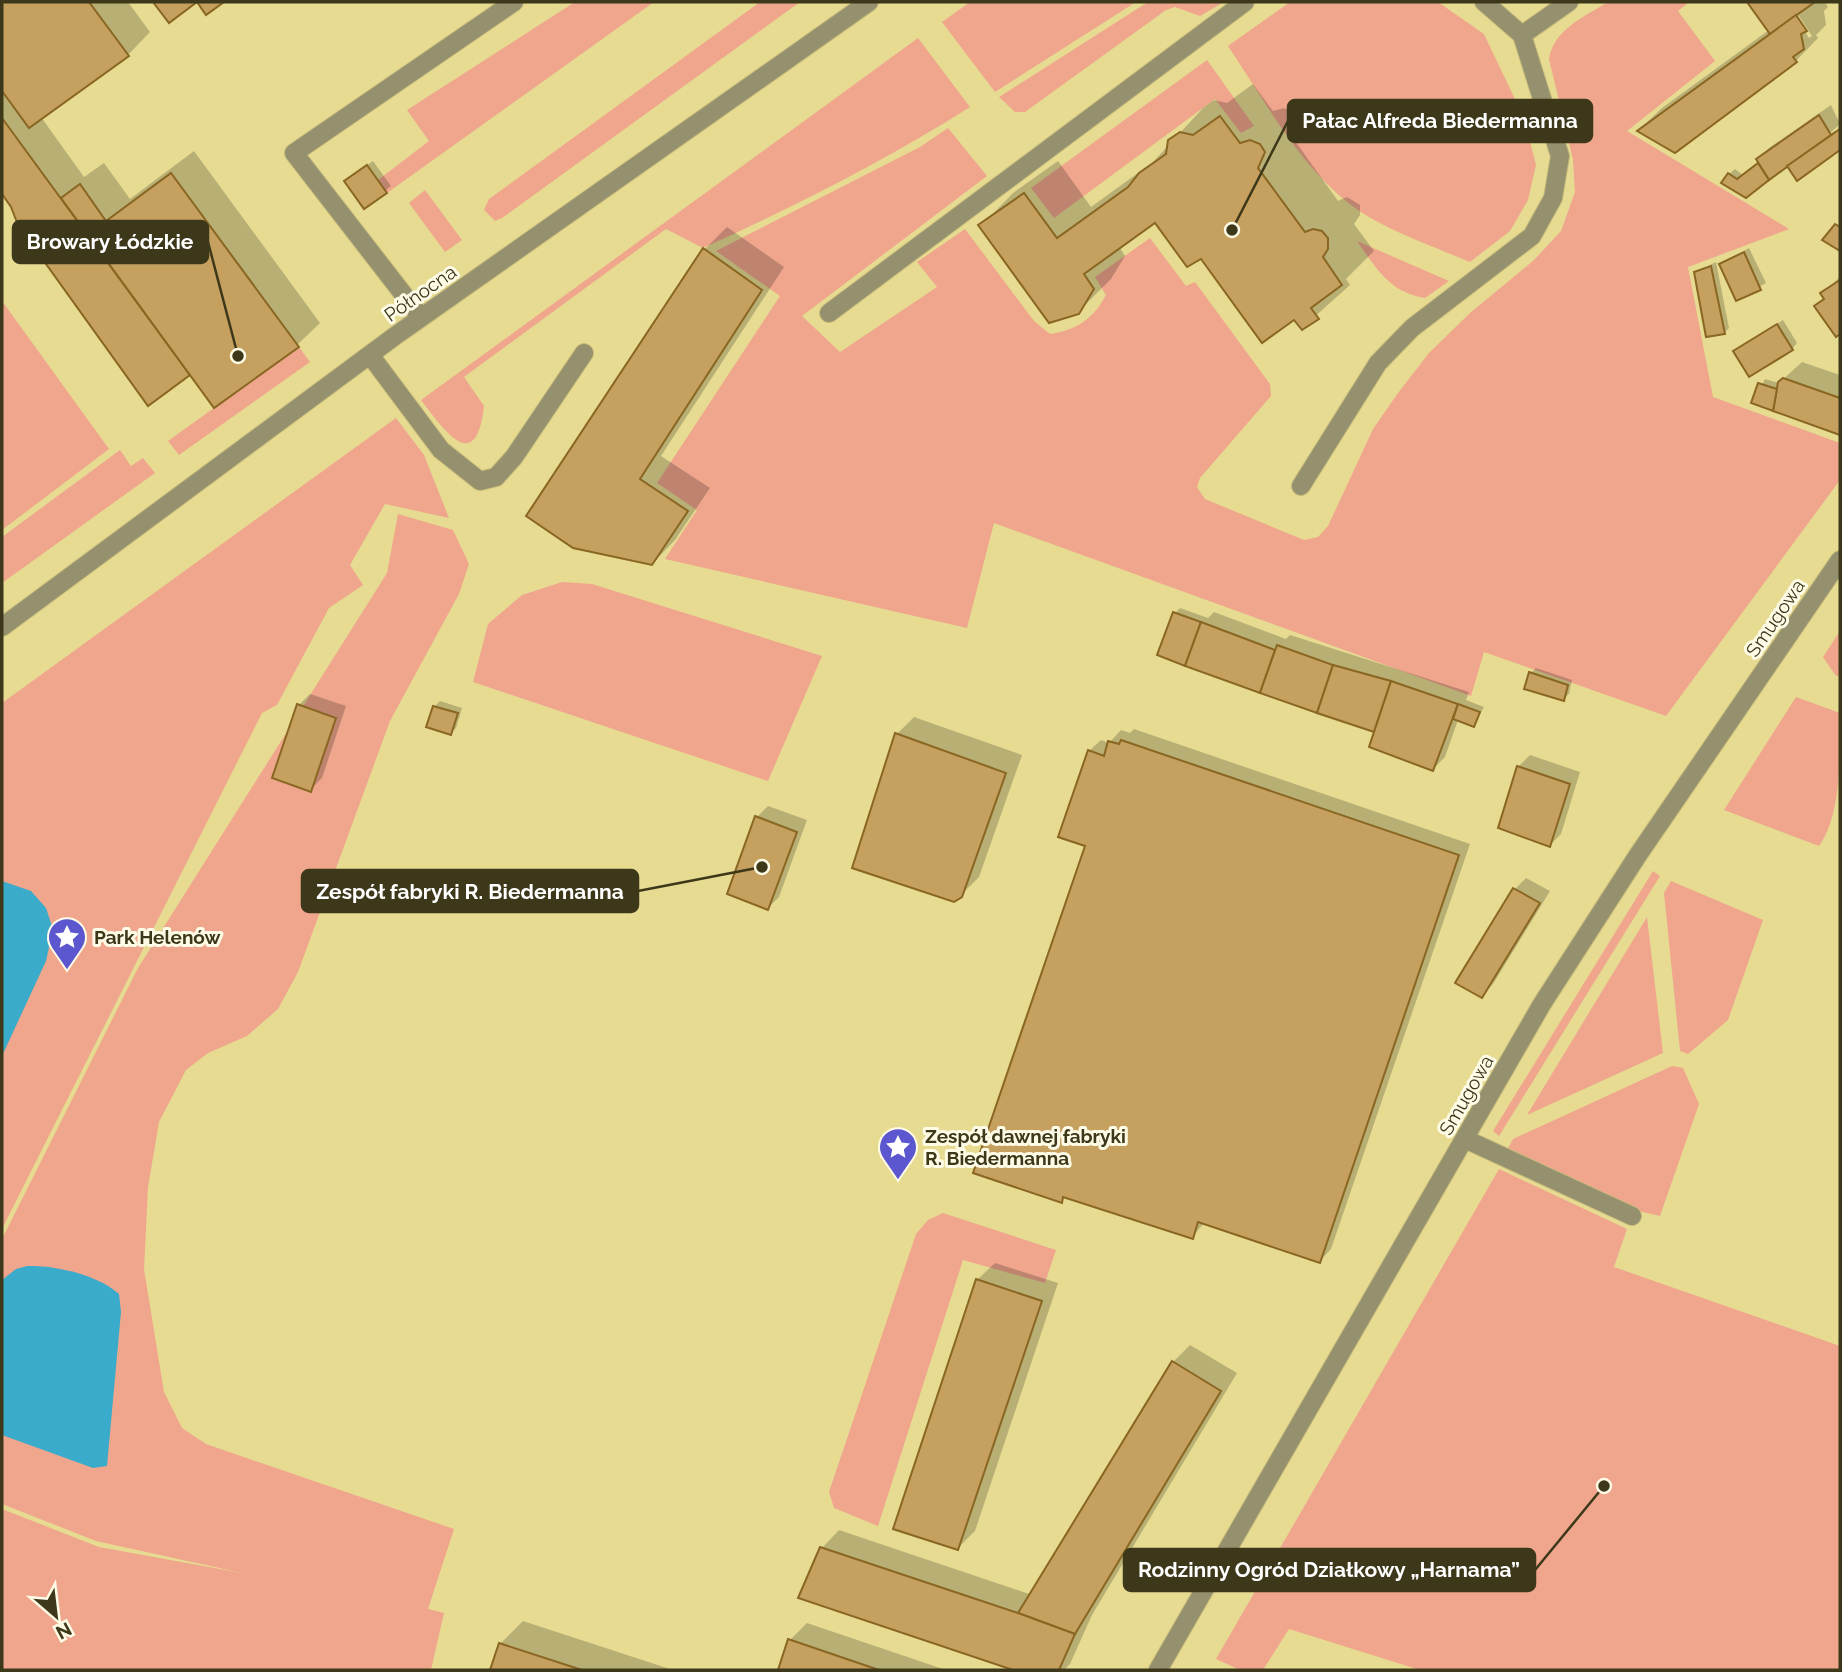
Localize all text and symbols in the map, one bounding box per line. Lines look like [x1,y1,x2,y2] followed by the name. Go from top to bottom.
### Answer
[1288,100,1592,142] callout: Pałac Alfreda Biedermanna
[1302,108,1578,133] text: Pałac Alfreda Biedermanna
[13,221,208,263] callout: Browary Łódzkie
[27,229,194,254] text: Browary Łódzkie
[380,260,460,326] street label: Północna
[1741,575,1809,661] street label: Smugowa
[302,870,638,912] callout: Zespół fabryki R. Biedermanna
[316,879,624,904] text: Zespół fabryki R. Biedermanna
[46,916,88,971] place icon: Park Helenów
[94,926,221,948] place label: Park Helenów
[1434,1051,1498,1139] street label: Smugowa
[925,1125,1126,1169] place label: Zespół dawnej fabryki R. Biedermanna
[877,1126,919,1181] place icon: Zespół dawnej fabryki R. Biedermanna
[1124,1549,1535,1591] callout: Rodzinny Ogród Działkowy „Harnama”
[1138,1557,1520,1582] text: Rodzinny Ogród Działkowy „Harnama”
[21,1581,91,1651] north arrow
[52,1618,76,1644] text: N

